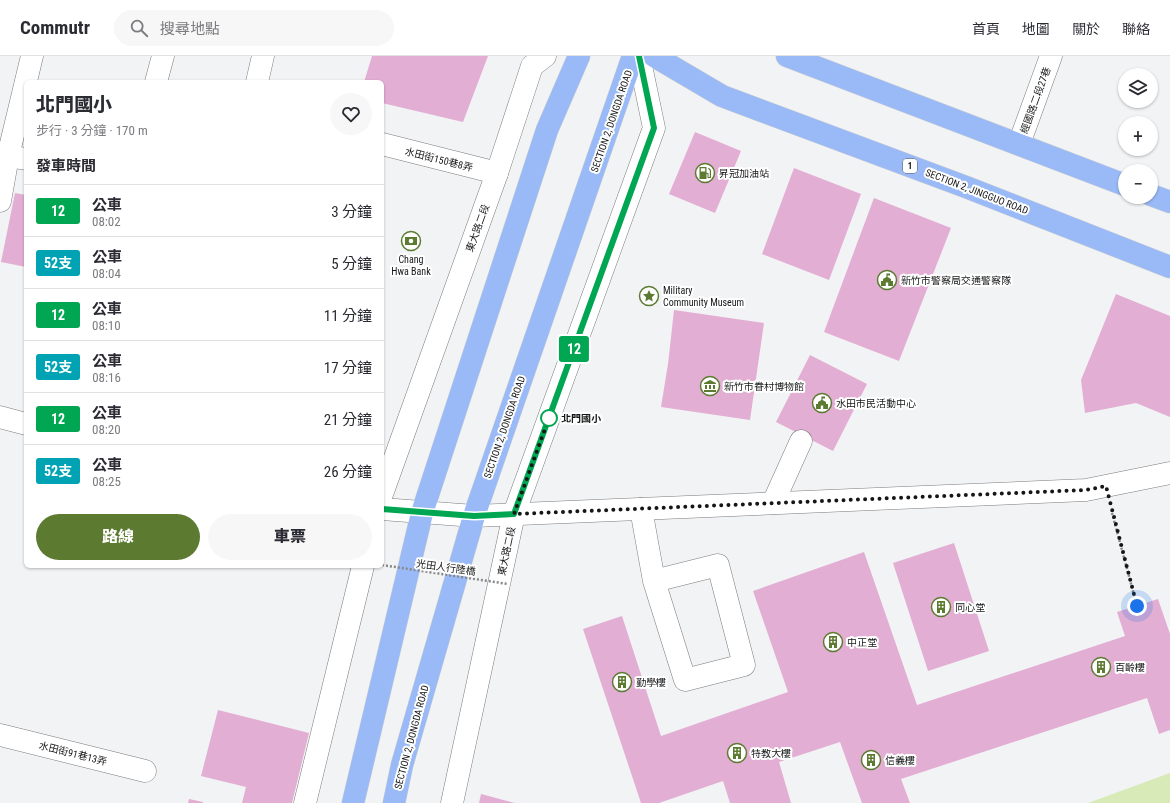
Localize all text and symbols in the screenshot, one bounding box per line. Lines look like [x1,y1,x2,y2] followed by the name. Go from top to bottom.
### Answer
[114,10,394,46] search box
[20,16,90,39] text: Commutr
[128,17,150,39] icon: search
[160,20,220,38] text: 搜尋地點
[972,21,1000,37] text: 首頁
[1022,21,1050,37] text: 地圖
[1072,21,1100,37] text: 關於
[1122,21,1150,37] text: 聯絡
[1018,65,1053,135] street label: 經國路二段27巷
[589,68,634,174] street label: SECTION 2, DONGDA ROAD
[1118,68,1158,204] map controls
[1118,68,1158,108] button: layers
[36,93,112,116] text: 北門國小
[330,93,372,135] button: heart
[1118,116,1158,156] button: +
[36,123,148,138] text: 步行 · 3 分鐘 · 170 m
[404,146,474,173] street label: 水田街150巷8弄
[36,157,96,175] text: 發車時間
[903,159,917,173] road number: 1
[694,162,716,184] fuel station icon: 昇冠加油站
[1118,164,1158,204] button: −
[924,167,1030,216] street label: SECTION 2, JINGGUO ROAD
[719,168,769,179] place label: 昇冠加油站
[92,196,122,214] text: 公車
[51,203,65,219] text: 12
[331,203,372,221] text: 3 分鐘
[464,203,491,254] street label: 東大路二段
[92,214,121,229] text: 08:02
[400,230,422,252] bank icon: Chang Hwa Bank
[92,248,122,266] text: 公車
[391,254,431,277] place label: Chang Hwa Bank
[44,255,72,271] text: 52支
[331,255,372,273] text: 5 分鐘
[92,266,121,281] text: 08:04
[876,269,898,291] public building icon: 新竹市警察局交通警察隊
[901,275,1011,286] place label: 新竹市警察局交通警察隊
[638,285,660,307] place icon: Military Community Museum
[663,285,744,308] place label: Military Community Museum
[92,300,122,318] text: 公車
[51,307,65,323] text: 12
[324,307,372,325] text: 11 分鐘
[92,318,121,333] text: 08:10
[556,336,592,362] line badge: 12
[567,341,581,357] text: 12
[92,352,122,370] text: 公車
[44,359,72,375] text: 52支
[324,359,372,377] text: 17 分鐘
[92,370,121,385] text: 08:16
[482,374,527,480] street label: SECTION 2, DONGDA ROAD
[699,375,721,397] museum icon: 新竹市眷村博物館
[724,381,804,392] place label: 新竹市眷村博物館
[811,392,833,414] public building icon: 水田市民活動中心
[836,398,916,409] place label: 水田市民活動中心
[92,404,122,422] text: 公車
[540,409,558,427] marker: 北門國小
[51,411,65,427] text: 12
[324,411,372,429] text: 21 分鐘
[561,413,602,424] place label: 北門國小
[92,422,121,437] text: 08:20
[92,456,122,474] text: 公車
[44,463,72,479] text: 52支
[324,463,372,481] text: 26 分鐘
[92,474,121,489] text: 08:25
[36,514,200,560] button: 路線
[208,514,372,560] button: 車票
[496,526,517,577] street label: 東大路二段
[415,558,476,577] street label: 光田人行陸橋
[930,596,952,618] building icon: 同心堂
[1127,596,1147,616] your location
[955,602,985,613] place label: 同心堂
[822,631,844,653] building icon: 中正堂
[847,637,877,648] place label: 中正堂
[1090,656,1112,678] building icon: 百齡樓
[1115,662,1145,673] place label: 百齡樓
[611,671,633,693] building icon: 勤學樓
[636,677,666,688] place label: 勤學樓
[392,684,431,790] street label: SECTION 2, DONGDA ROAD
[38,740,108,767] street label: 水田街91巷13弄
[726,742,748,764] building icon: 特教大樓
[751,748,791,759] place label: 特教大樓
[860,749,882,771] building icon: 信義樓
[885,755,915,766] place label: 信義樓

